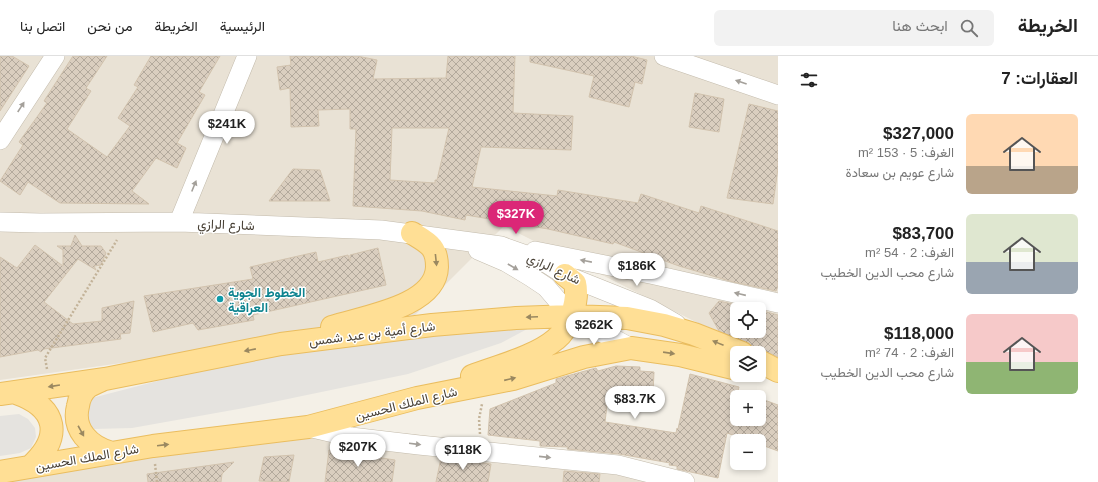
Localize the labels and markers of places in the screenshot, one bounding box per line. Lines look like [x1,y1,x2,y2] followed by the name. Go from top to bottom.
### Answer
[199,111,255,145] pin: $241K
[488,201,544,235] pin: $327K
[609,253,665,287] pin: $186K
[228,285,305,316] place label: الخطوط الجوية العراقية
[215,294,225,304] marker: الخطوط الجوية العراقية
[566,312,622,346] pin: $262K
[602,386,668,420] pin: $83.7K
[330,434,386,468] pin: $207K
[435,437,491,471] pin: $118K

